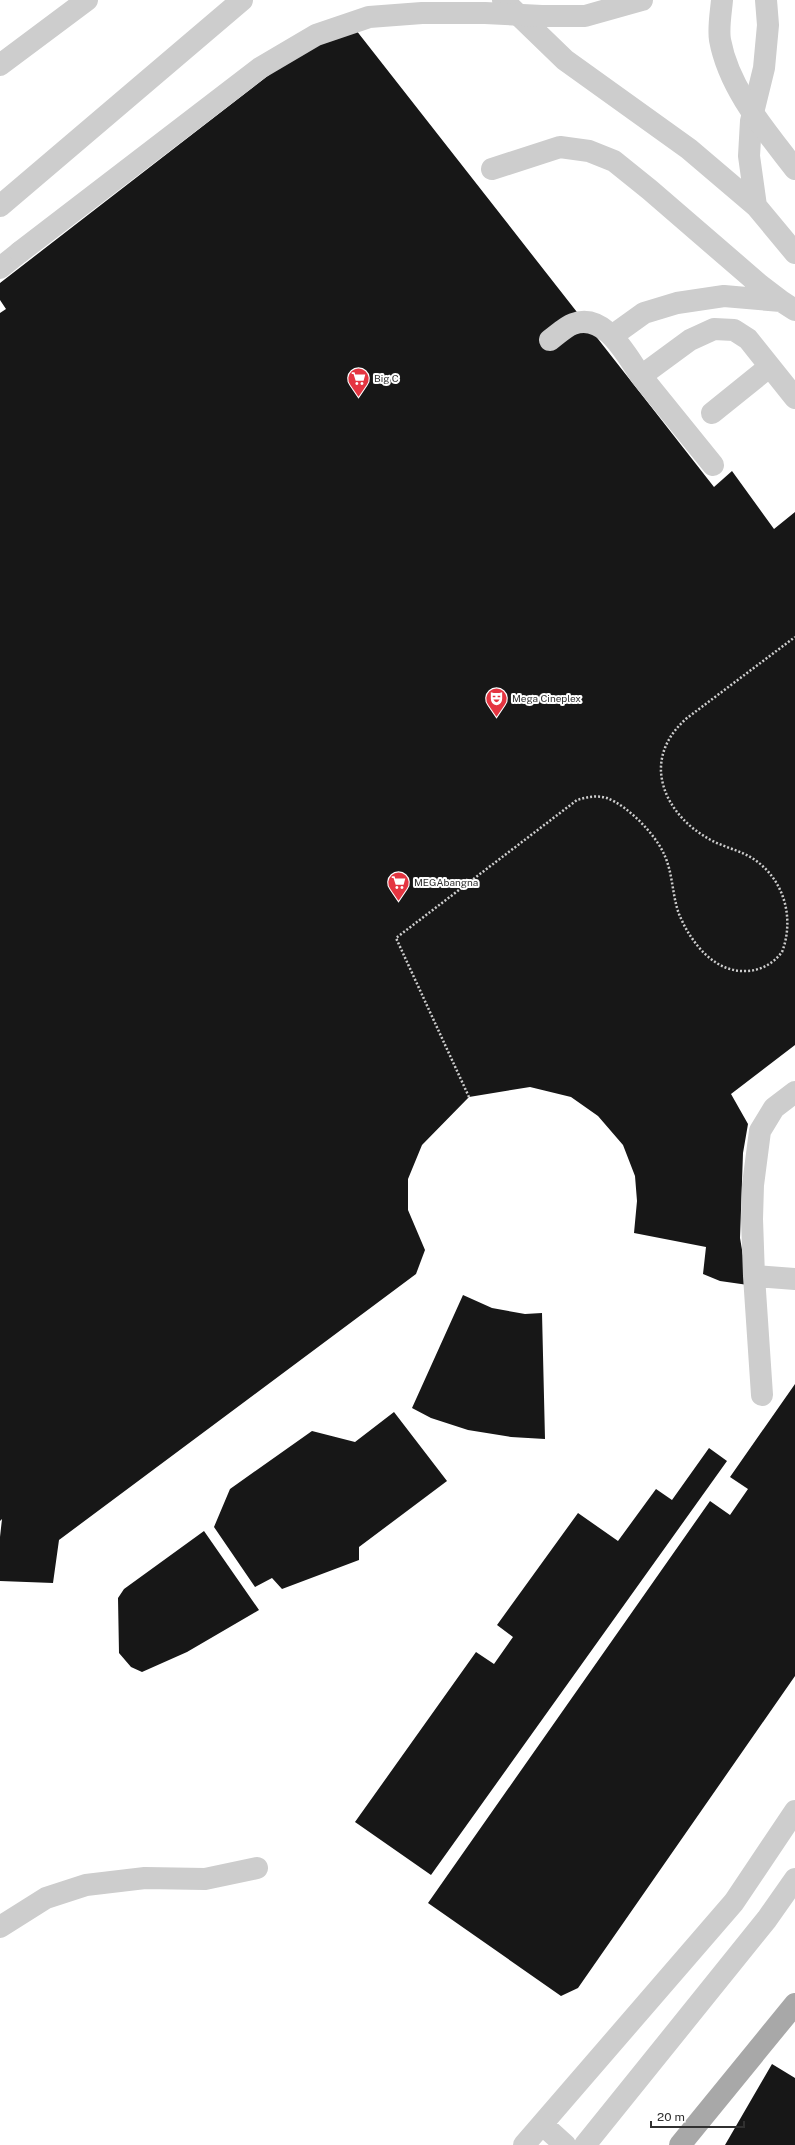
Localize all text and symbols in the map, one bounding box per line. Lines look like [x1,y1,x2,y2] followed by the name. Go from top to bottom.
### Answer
[346,365,372,398] supermarket icon: Big C
[374,372,399,384] place label: Big C
[484,685,510,718] theatre icon: Mega Cineplex
[512,692,581,704] place label: Mega Cineplex
[385,869,411,902] supermarket icon: MEGAbangna
[414,876,478,888] place label: MEGAbangna
[651,2103,744,2129] scale bar
[657,2110,685,2124] text: 20 m

